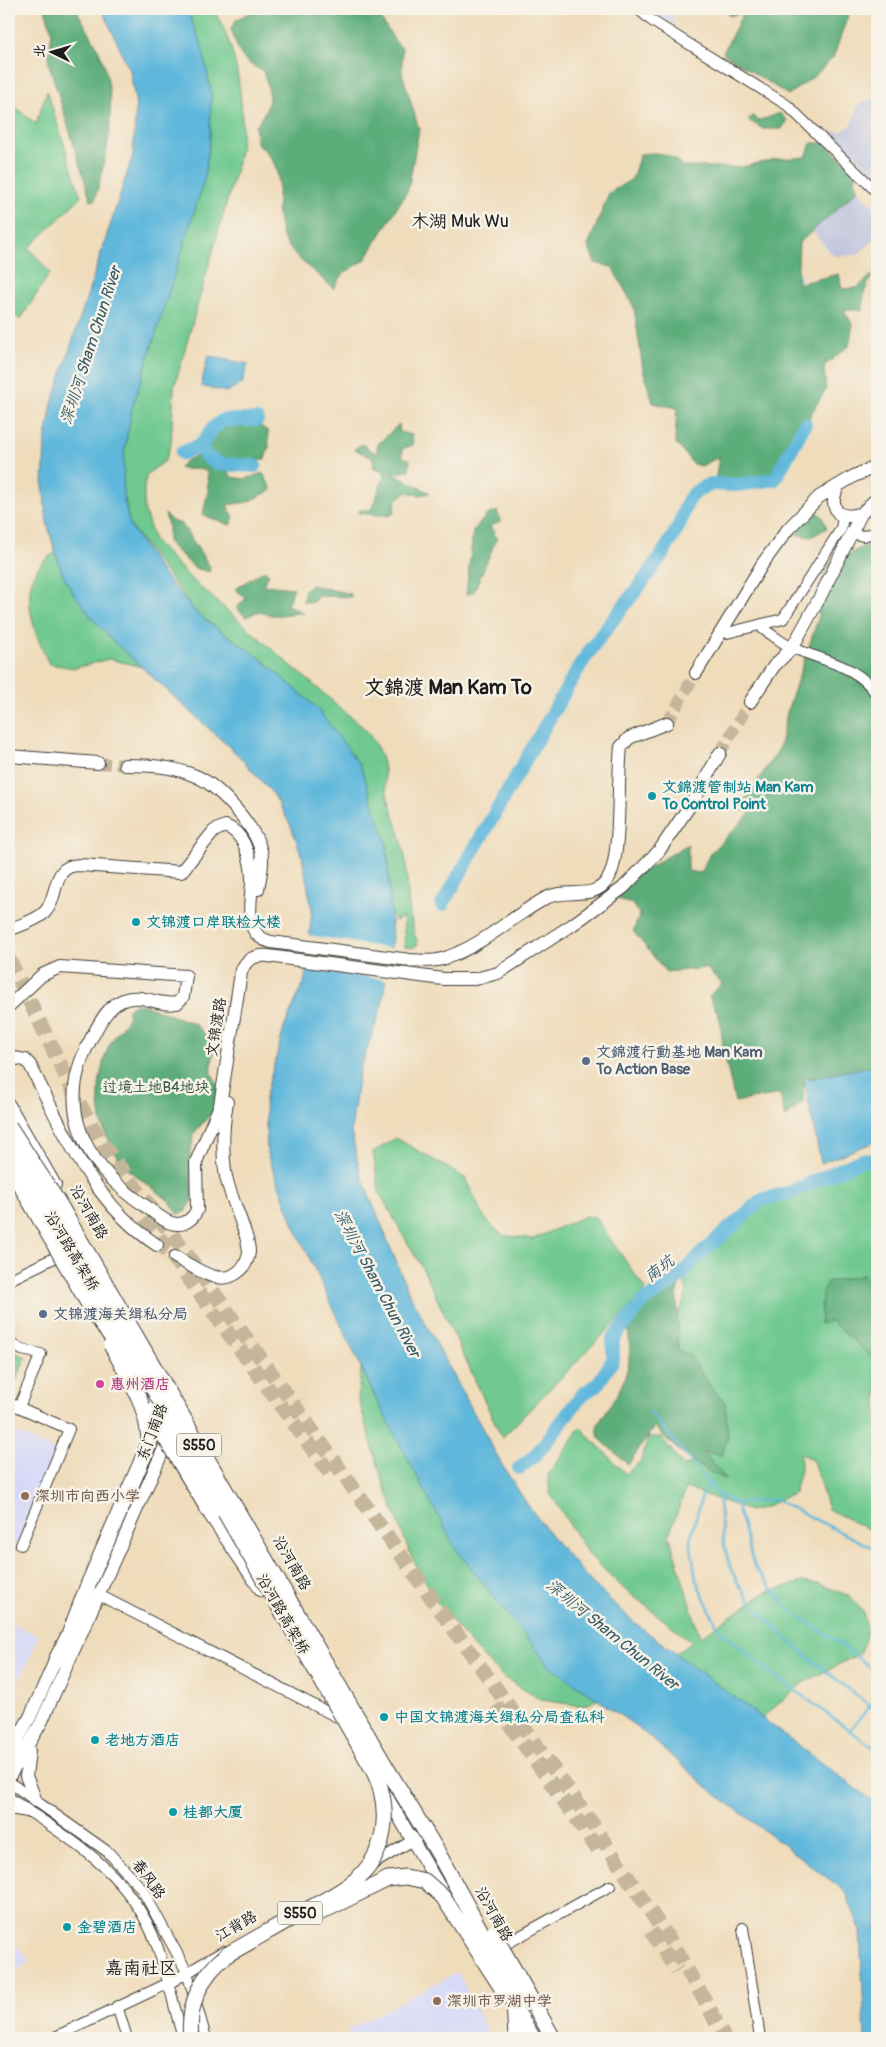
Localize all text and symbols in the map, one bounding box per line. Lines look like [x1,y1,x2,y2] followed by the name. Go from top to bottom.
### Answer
[28,28,78,78] north arrow
[30,43,49,59] text: 北
[411,210,509,233] district label: 木湖 Muk Wu
[56,262,127,427] water label: 深圳河 Sham Chun River
[364,675,532,700] district label: 文錦渡 Man Kam To
[661,778,814,814] place label: 文錦渡管制站 Man Kam To Control Point
[646,790,658,802] marker: 文錦渡管制站 Man Kam To Control Point
[146,913,281,932] place label: 文锦渡口岸联检大楼
[130,916,142,928] marker: 文锦渡口岸联检大楼
[202,996,231,1058] street label: 文锦渡路
[595,1043,763,1079] place label: 文錦渡行動基地 Man Kam To Action Base
[580,1055,592,1067] marker: 文錦渡行動基地 Man Kam To Action Base
[102,1078,210,1097] park label: 过境土地B4地块
[65,1182,112,1243] street label: 沿河南路
[330,1206,426,1363] water label: 深圳河 Sham Chun River
[40,1208,103,1295] street label: 沿河路高架桥
[641,1250,680,1286] water label: 南坑
[53,1305,188,1324] place label: 文锦渡海关缉私分局
[37,1308,49,1320] marker: 文锦渡海关缉私分局
[110,1375,170,1394] place label: 惠州酒店
[94,1378,106,1390] marker: 惠州酒店
[133,1401,172,1464] street label: 东门南路
[176,1434,222,1456] road number: S550
[35,1487,140,1506] place label: 深圳市向西小学
[19,1490,31,1502] marker: 深圳市向西小学
[268,1533,315,1594] street label: 沿河南路
[252,1571,313,1658] street label: 沿河路高架桥
[542,1575,684,1696] water label: 深圳河 Sham Chun River
[394,1708,605,1727] place label: 中国文锦渡海关缉私分局查私科
[378,1711,390,1723] marker: 中国文锦渡海关缉私分局查私科
[105,1731,180,1750] place label: 老地方酒店
[89,1734,101,1746] marker: 老地方酒店
[183,1803,243,1822] place label: 桂都大厦
[167,1806,179,1818] marker: 桂都大厦
[128,1856,170,1903] street label: 春风路
[471,1883,516,1945] street label: 沿河南路
[278,1902,322,1925] road number: S550
[212,1907,260,1946] street label: 江背路
[77,1918,137,1937] place label: 金碧酒店
[61,1921,73,1933] marker: 金碧酒店
[105,1957,177,1980] district label: 嘉南社区
[447,1992,552,2011] place label: 深圳市罗湖中学
[431,1995,443,2007] marker: 深圳市罗湖中学

